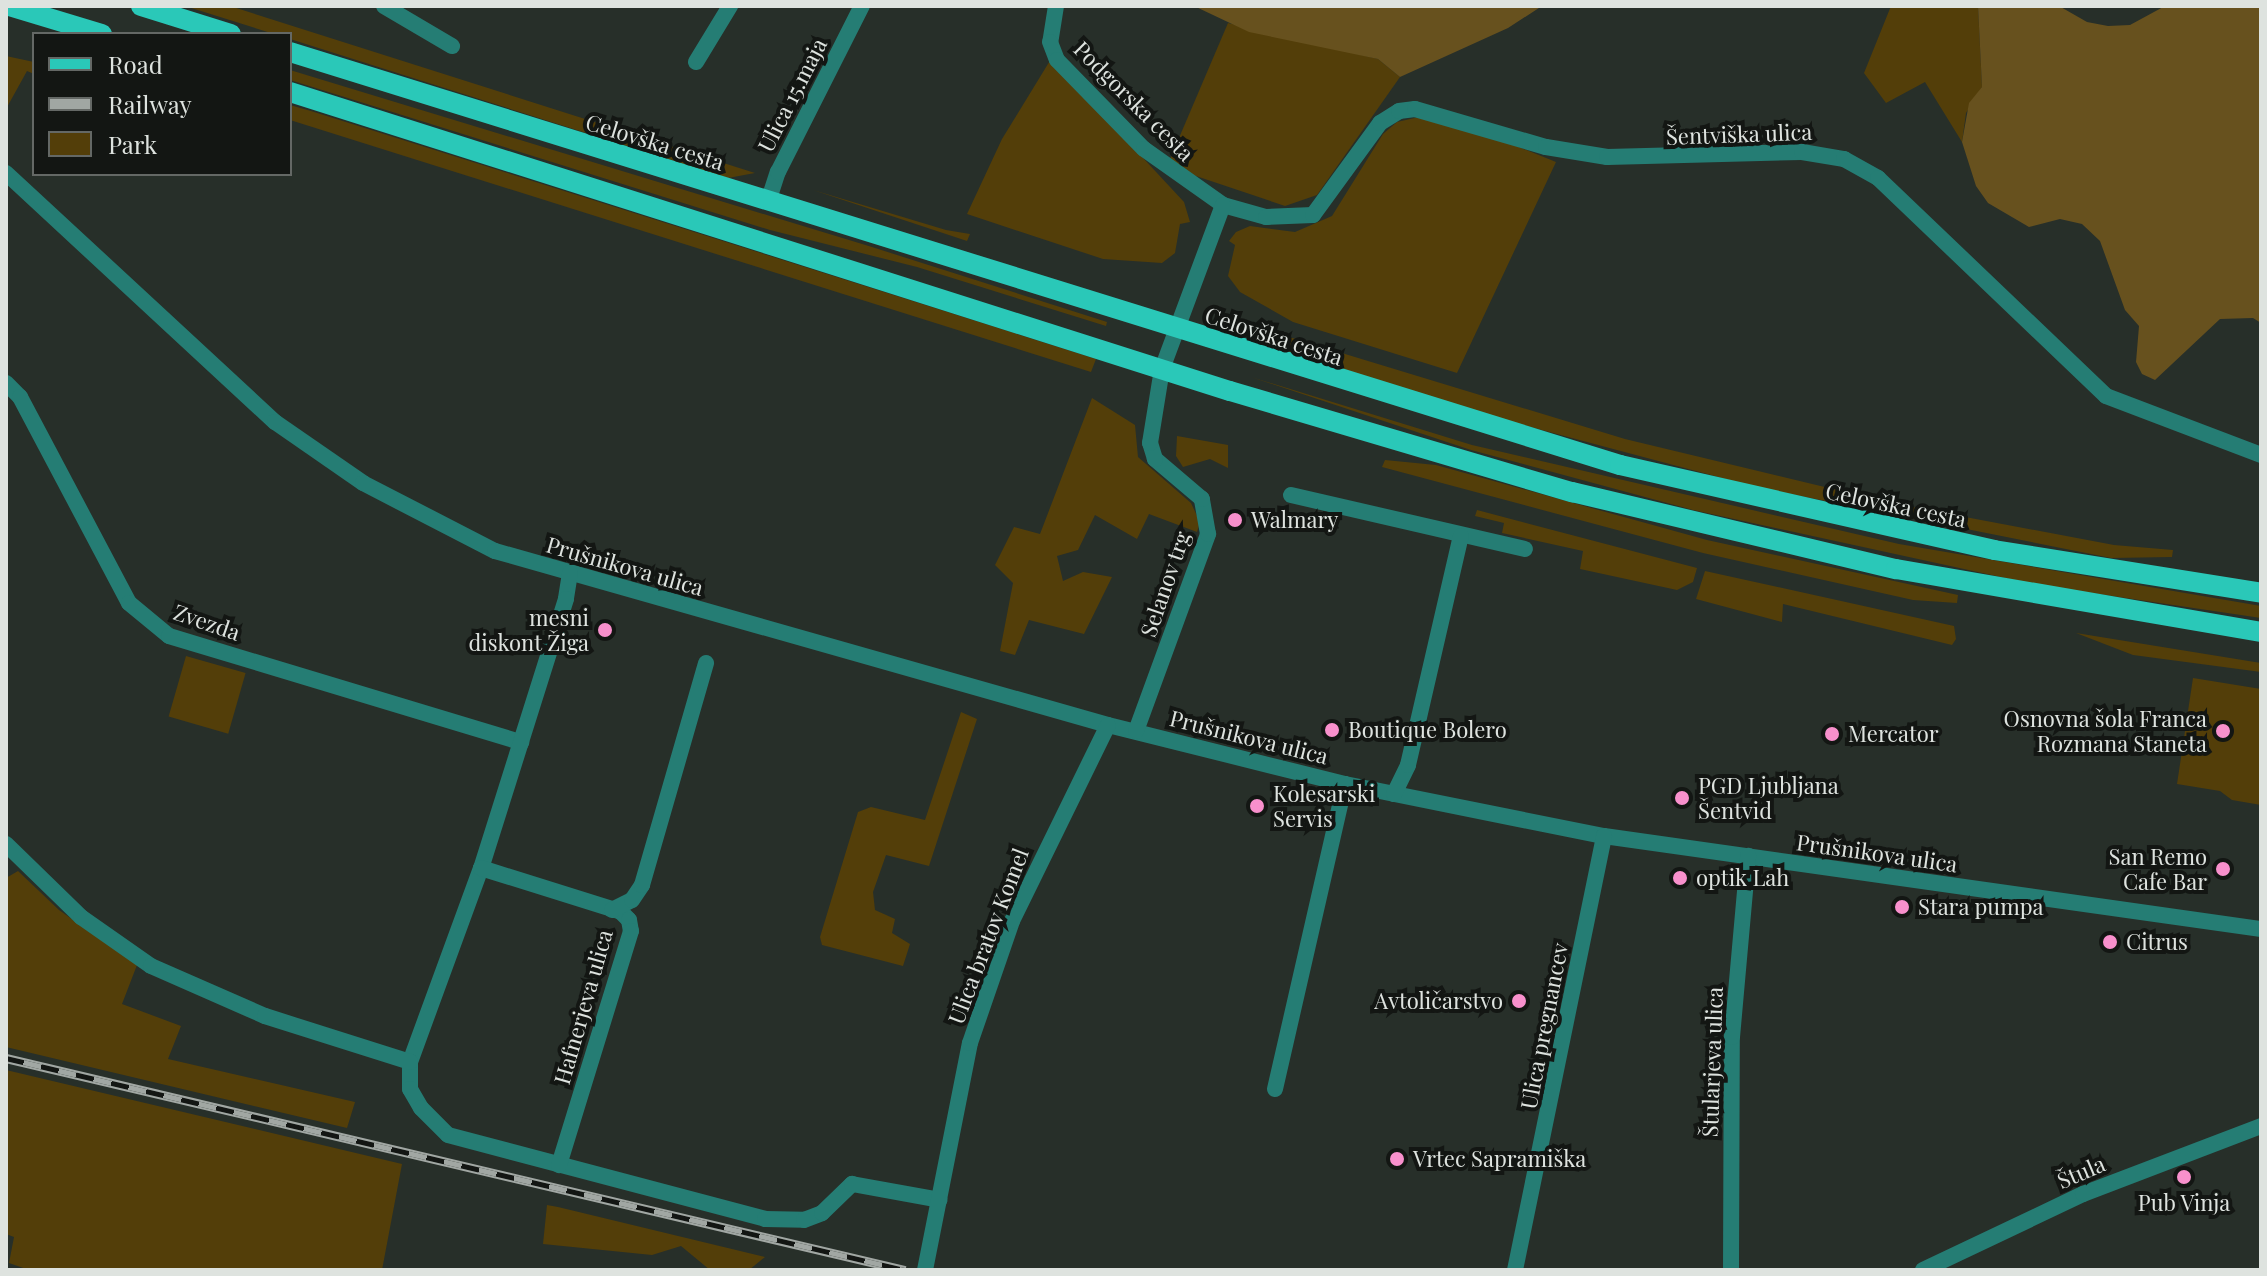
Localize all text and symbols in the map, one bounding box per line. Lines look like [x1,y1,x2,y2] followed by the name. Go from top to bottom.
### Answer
[32,32,292,176] legend
[752,34,832,156] street label: Ulica 15.maja
[1068,35,1200,167] street label: Podgorska cesta
[108,48,163,80] text: Road
[108,88,192,120] text: Railway
[583,108,727,176] street label: Celovška cesta
[1665,118,1813,150] street label: Šentviška ulica
[108,128,157,160] text: Park
[1202,301,1346,371] street label: Celovška cesta
[1823,477,1969,533] street label: Celovška cesta
[1251,507,1338,533] place label: Walmary
[1226,511,1244,529] marker: Walmary
[1134,527,1196,641] street label: Selanov trg
[543,531,707,601] street label: Prušnikova ulica
[170,598,244,646] street label: Zvezda
[468,604,589,656] place label: mesni diskont Žiga
[596,621,614,639] marker: mesni diskont Žiga
[1167,705,1331,769] street label: Prušnikova ulica
[2003,705,2207,756] place label: Osnovna šola Franca Rozmana Staneta
[1348,717,1507,743] place label: Boutique Bolero
[1323,721,1341,739] marker: Boutique Bolero
[1848,721,1939,747] place label: Mercator
[2214,722,2232,740] marker: Osnovna šola Franca Rozmana Staneta
[1823,725,1841,743] marker: Mercator
[1698,772,1839,824] place label: PGD Ljubljana Šentvid
[1273,780,1375,832] place label: Kolesarski Servis
[1673,789,1691,807] marker: PGD Ljubljana Šentvid
[1248,797,1266,815] marker: Kolesarski Servis
[1795,829,1959,877] street label: Prušnikova ulica
[2109,843,2207,894] place label: San Remo Cafe Bar
[942,844,1034,1028] street label: Ulica bratov Komel
[2214,860,2232,878] marker: San Remo Cafe Bar
[1696,865,1789,891] place label: optik Lah
[1671,869,1689,887] marker: optik Lah
[1918,894,2044,920] place label: Stara pumpa
[1893,898,1911,916] marker: Stara pumpa
[548,926,618,1088] street label: Hafnerjeva ulica
[2126,929,2188,955] place label: Citrus
[2101,933,2119,951] marker: Citrus
[1515,940,1573,1112] street label: Ulica pregnancev
[1696,986,1728,1138] street label: Štularjeva ulica
[1374,988,1503,1014] place label: Avtoličarstvo
[1510,992,1528,1010] marker: Avtoličarstvo
[1413,1146,1586,1172] place label: Vrtec Sapramiška
[1388,1150,1406,1168] marker: Vrtec Sapramiška
[2053,1150,2109,1194] street label: Štula
[2175,1168,2193,1186] marker: Pub Vinja
[2137,1190,2231,1216] place label: Pub Vinja

